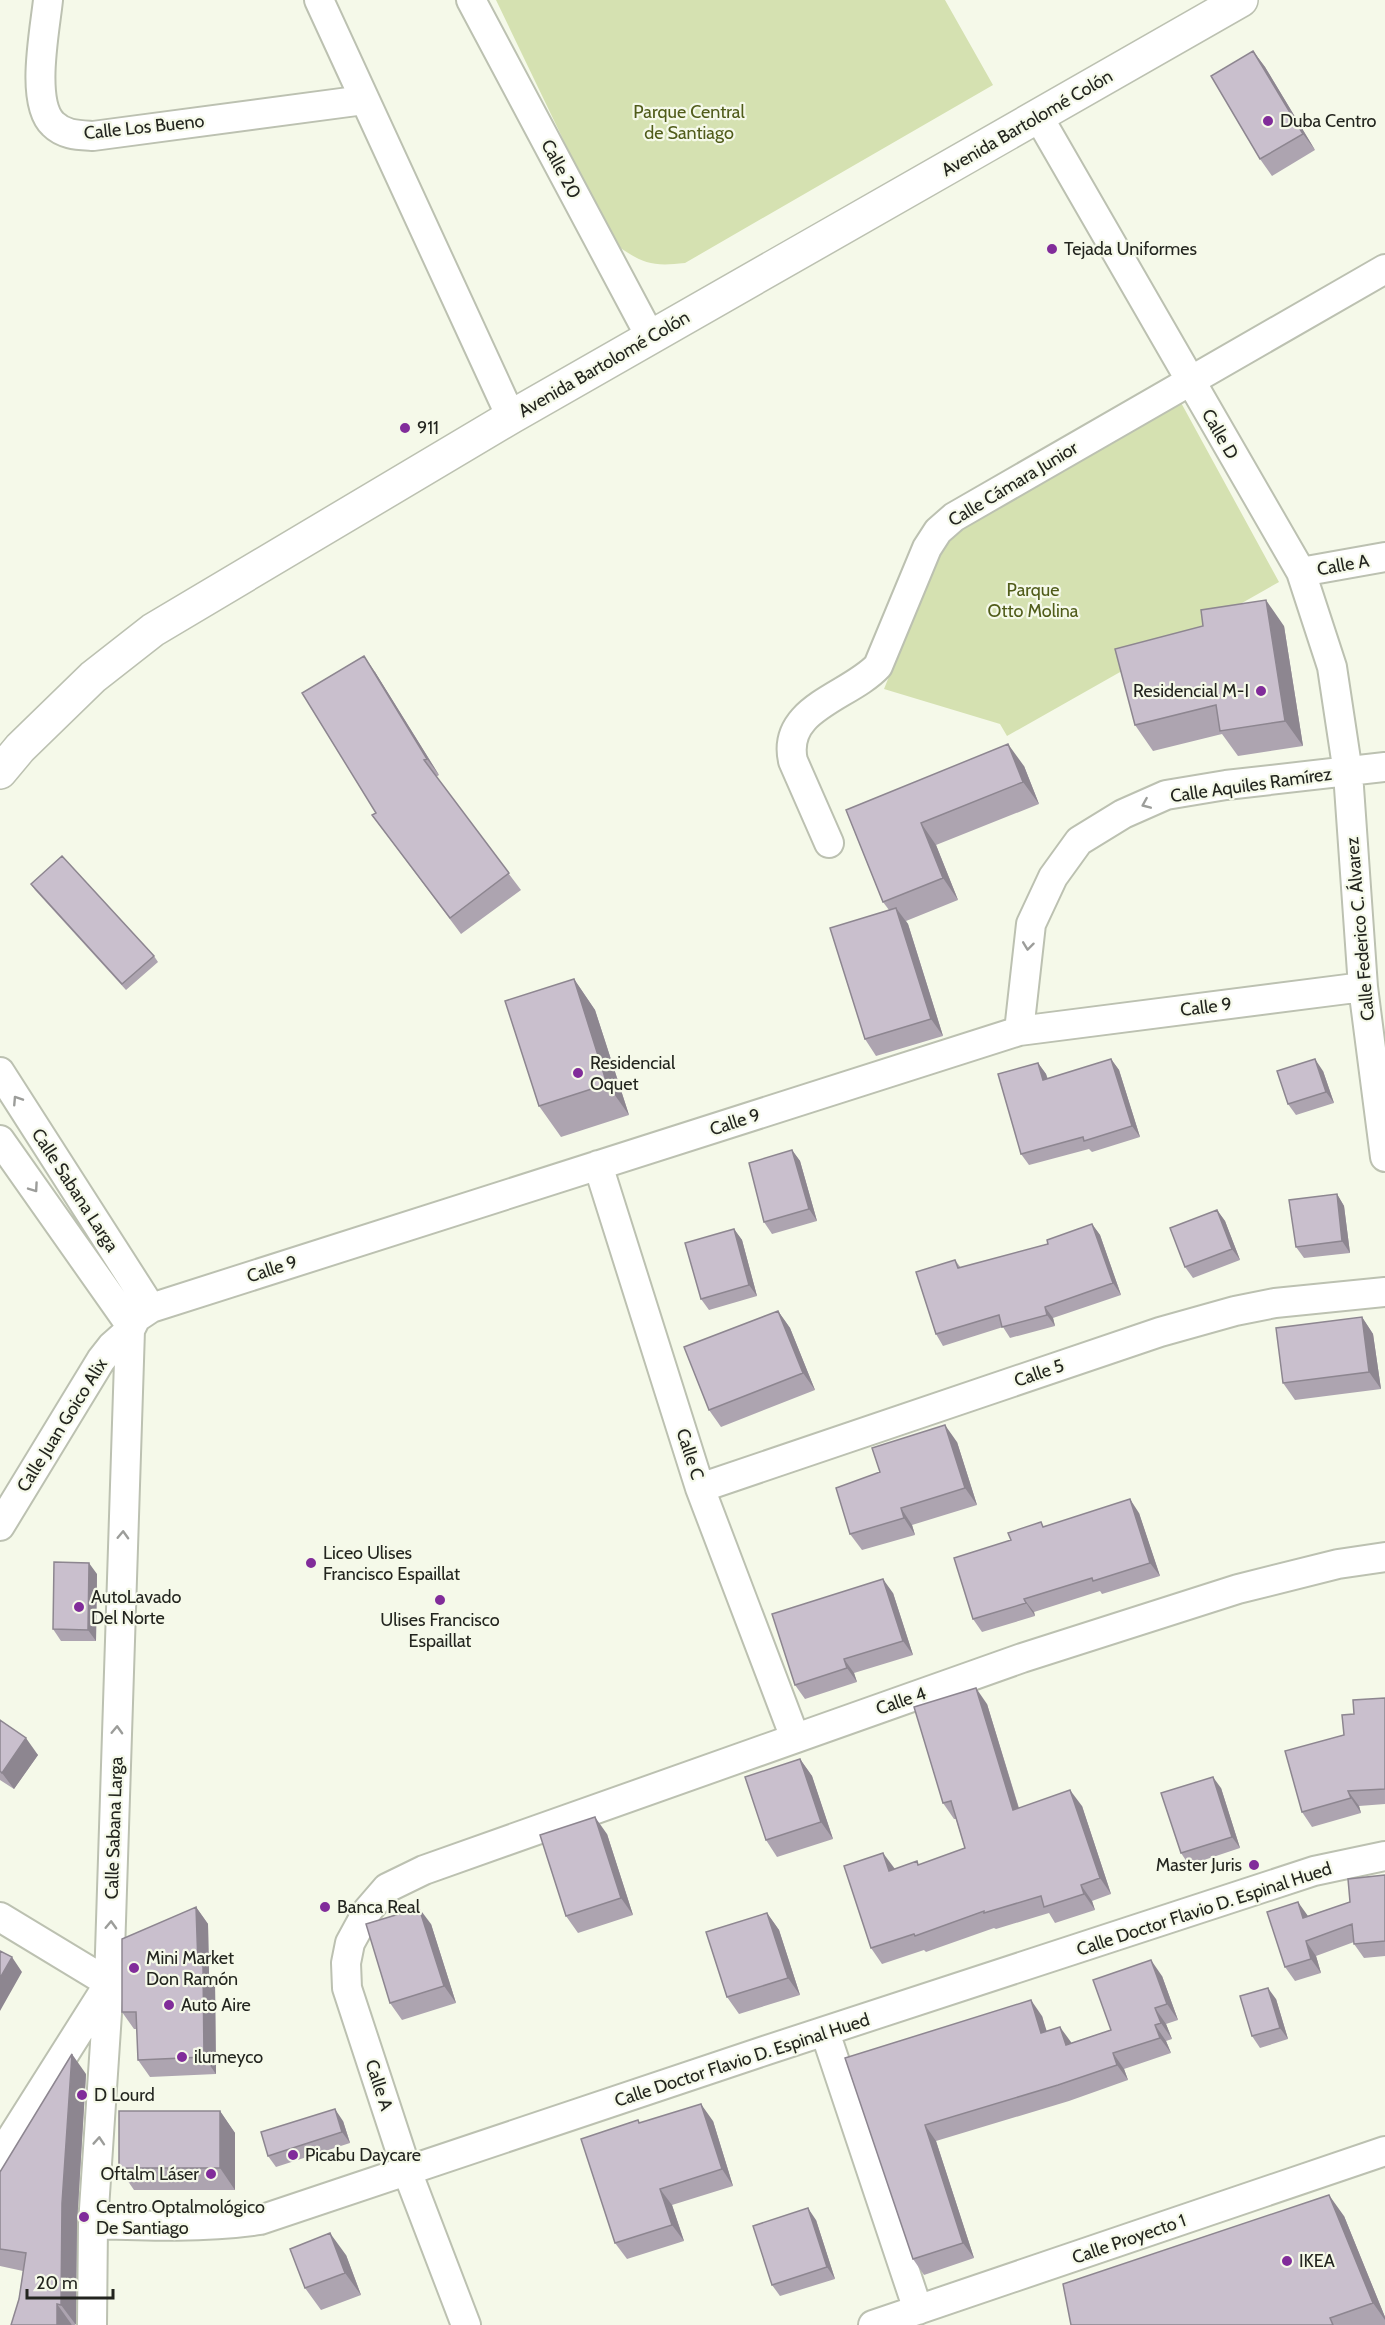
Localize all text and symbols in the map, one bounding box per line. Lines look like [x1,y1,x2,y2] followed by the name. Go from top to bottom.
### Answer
[938,65,1116,181] street label: Avenida Bartolomé Colón
[633,101,745,144] park label: Parque Central de Santiago
[83,110,205,144] street label: Calle Los Bueno
[1280,110,1377,132] place label: Duba Centro
[1261,114,1275,128] marker: Duba Centro
[536,136,586,202] street label: Calle 20
[1064,238,1197,260] place label: Tejada Uniformes
[1045,242,1059,256] marker: Tejada Uniformes
[515,306,693,422] street label: Avenida Bartolomé Colón
[1197,405,1243,463] street label: Calle D
[417,417,439,439] place label: 911
[398,421,412,435] marker: 911
[944,437,1082,531] street label: Calle Cámara Junior
[1315,550,1371,580] street label: Calle A
[988,579,1079,622] park label: Parque Otto Molina
[1133,680,1249,702] place label: Residencial M-I
[1254,684,1268,698] marker: Residencial M-I
[1169,763,1334,807] street label: Calle Aquiles Ramírez
[1141,797,1152,809] one-way arrow
[1341,836,1379,1022] street label: Calle Federico C. Álvarez
[1022,941,1035,950] one-way arrow
[1179,993,1233,1021] street label: Calle 9
[590,1052,676,1095] place label: Residencial Oquet
[571,1066,585,1080] marker: Residencial Oquet
[14,1095,25,1106] one-way arrow
[707,1104,763,1140] street label: Calle 9
[27,1124,123,1256] street label: Calle Sabana Larga
[27,1181,38,1192] one-way arrow
[244,1251,300,1287] street label: Calle 9
[12,1354,112,1496] street label: Calle Juan Goico Alix
[1011,1354,1067,1392] street label: Calle 5
[671,1426,709,1482] street label: Calle C
[117,1530,130,1539] one-way arrow
[323,1542,460,1585] place label: Liceo Ulises Francisco Espaillat
[304,1556,318,1570] marker: Liceo Ulises Francisco Espaillat
[91,1586,182,1629] place label: AutoLavado Del Norte
[433,1593,447,1607] marker: Ulises Francisco Espaillat
[72,1600,86,1614] marker: AutoLavado Del Norte
[380,1609,500,1652] place label: Ulises Francisco Espaillat
[873,1682,929,1720] street label: Calle 4
[111,1725,123,1734] one-way arrow
[101,1756,127,1900] street label: Calle Sabana Larga
[1156,1854,1242,1876] place label: Master Juris
[1074,1857,1334,1961] street label: Calle Doctor Flavio D. Espinal Hued
[1247,1858,1261,1872] marker: Master Juris
[337,1896,421,1918] place label: Banca Real
[318,1900,332,1914] marker: Banca Real
[104,1920,117,1929] one-way arrow
[146,1947,238,1990] place label: Mini Market Don Ramón
[127,1961,141,1975] marker: Mini Market Don Ramón
[181,1994,251,2016] place label: Auto Aire
[162,1998,176,2012] marker: Auto Aire
[612,2008,872,2112] street label: Calle Doctor Flavio D. Espinal Hued
[194,2046,263,2068] place label: ilumeyco
[175,2050,189,2064] marker: ilumeyco
[360,2057,398,2113] street label: Calle A
[94,2084,155,2106] place label: D Lourd
[75,2088,89,2102] marker: D Lourd
[92,2136,105,2145] one-way arrow
[305,2144,421,2166] place label: Picabu Daycare
[286,2148,300,2162] marker: Picabu Daycare
[100,2163,199,2185] place label: Oftalm Láser
[204,2167,218,2181] marker: Oftalm Láser
[96,2196,265,2239] place label: Centro Optalmológico De Santiago
[1069,2209,1189,2269] street label: Calle Proyecto 1
[77,2210,91,2224] marker: Centro Optalmológico De Santiago
[1299,2250,1335,2272] place label: IKEA
[1280,2254,1294,2268] marker: IKEA
[27,2262,112,2300] scale bar
[36,2272,78,2294] text: 20 m

